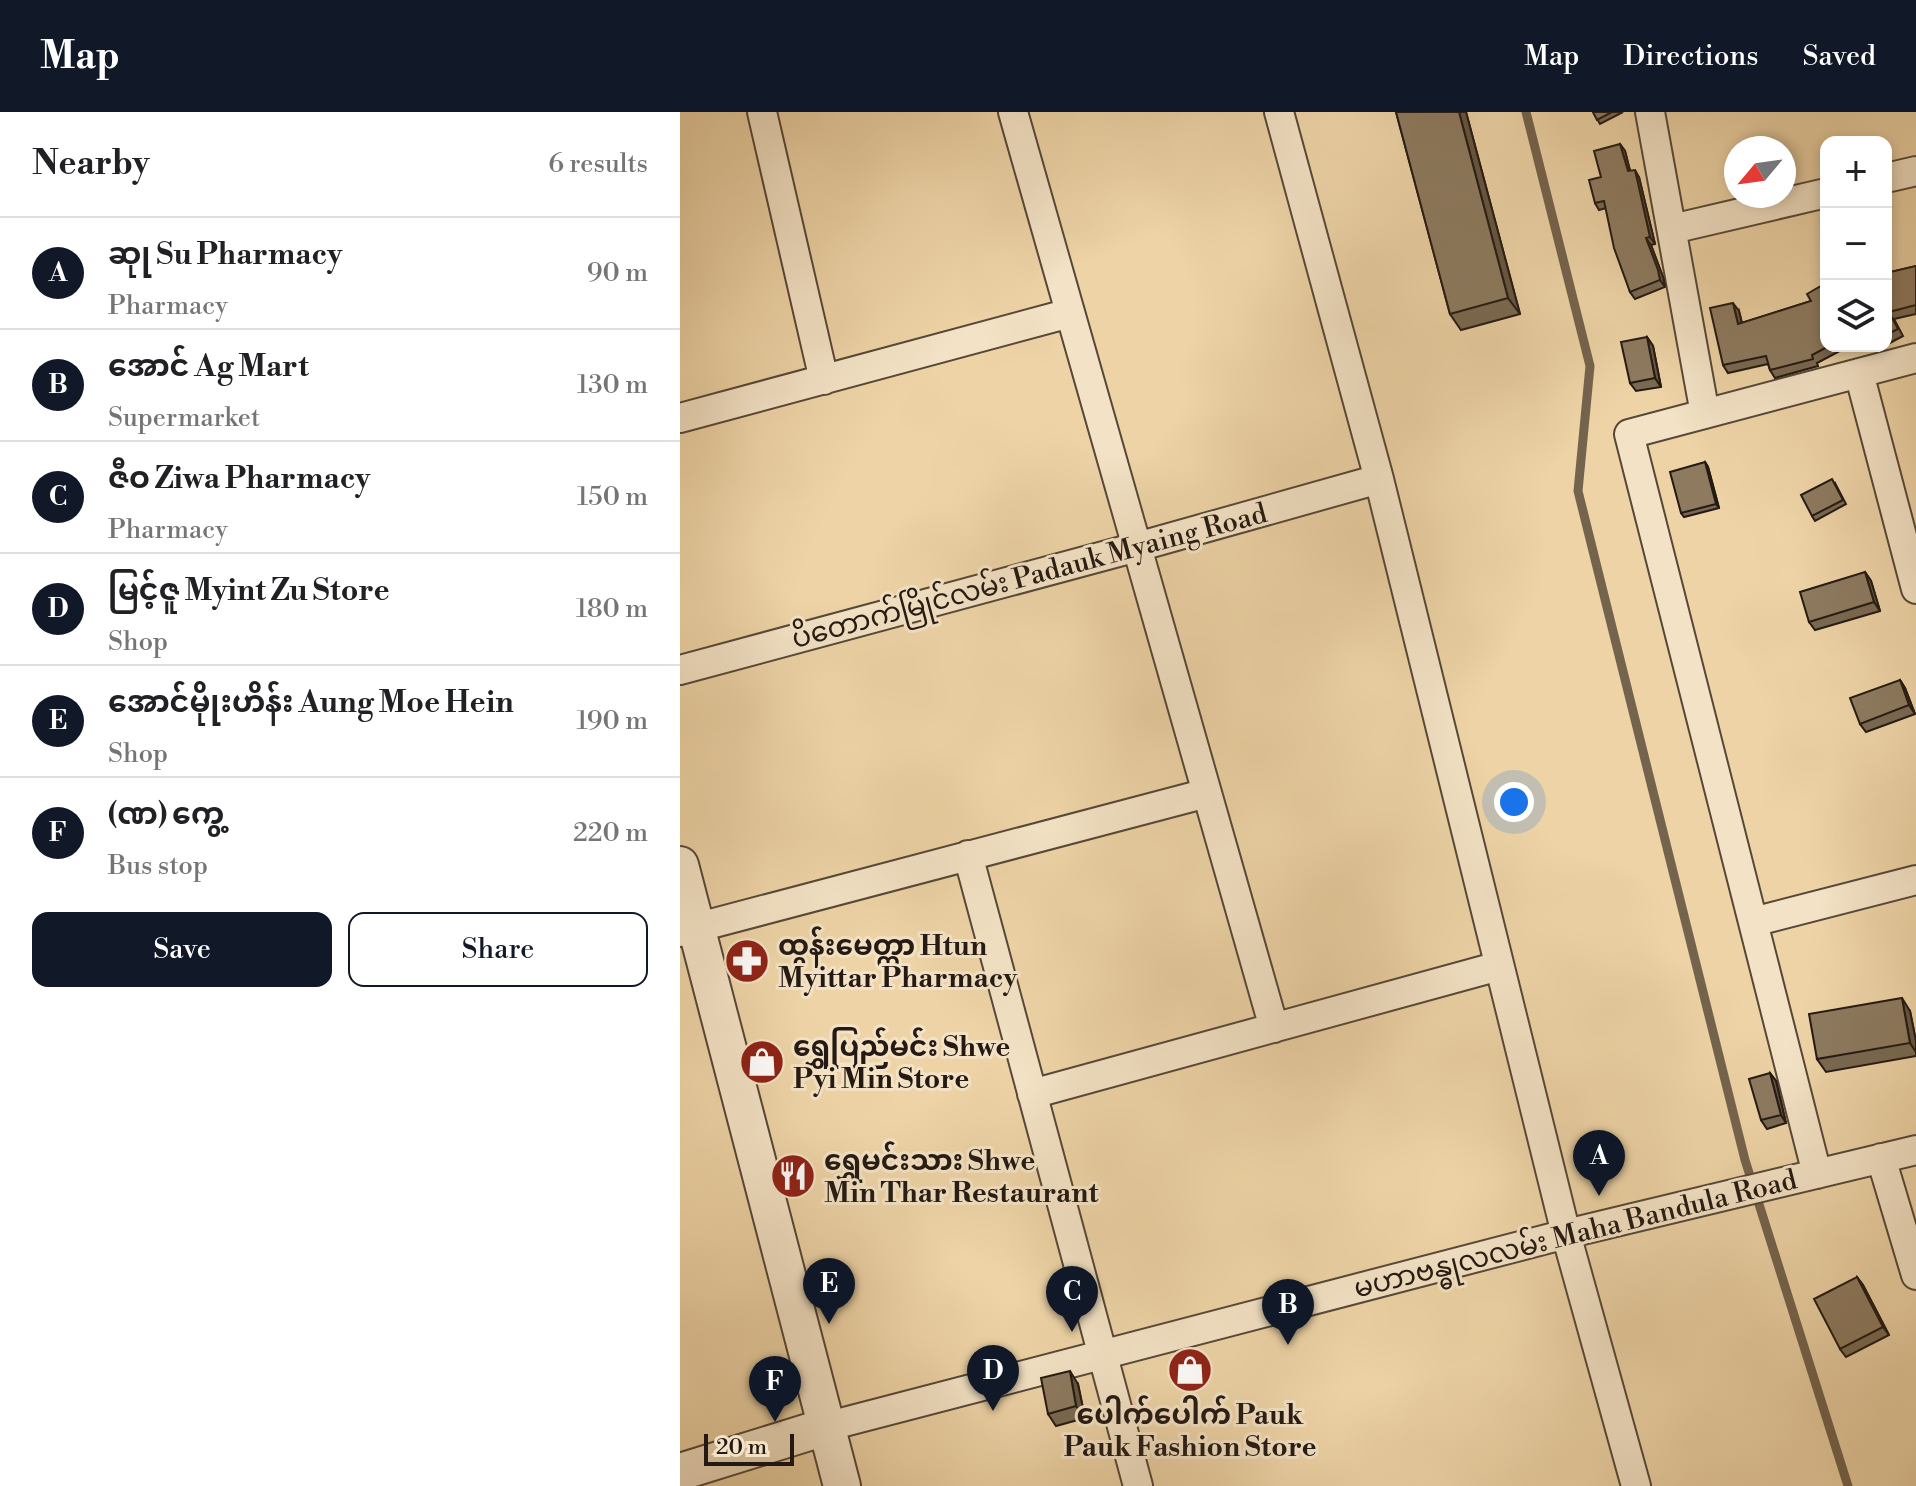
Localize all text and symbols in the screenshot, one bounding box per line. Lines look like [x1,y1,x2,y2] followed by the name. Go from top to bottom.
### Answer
[40,33,120,80] text: Map
[1524,39,1579,74] text: Map
[1623,39,1758,74] text: Directions
[1802,39,1876,74] text: Saved
[1724,136,1796,208] north arrow
[1820,136,1892,352] map controls
[1820,136,1892,208] button: +
[32,143,150,185] text: Nearby
[548,148,648,180] text: 6 results
[1820,208,1892,280] button: −
[108,236,342,274] text: ဆုု Su Pharmacy
[49,257,67,289] text: A
[587,257,648,289] text: 90 m
[1820,280,1892,352] button: layers
[108,290,228,322] text: Pharmacy
[108,348,309,386] text: အောင် Ag Mart
[48,369,68,401] text: B
[577,369,648,401] text: 130 m
[108,402,260,434] text: Supermarket
[108,460,370,498] text: ဇီဝ Ziwa Pharmacy
[49,481,67,513] text: C
[577,481,648,513] text: 150 m
[787,494,1272,661] street label: ပိတောက်မြိုင်လမ်း Padauk Myaing Road
[108,514,228,546] text: Pharmacy
[108,572,390,610] text: မြင့်ဇူ Myint Zu Store
[48,593,68,625] text: D
[576,593,648,625] text: 180 m
[108,626,168,658] text: Shop
[108,684,514,722] text: အောင်မိုုးဟိန်း Aung Moe Hein
[49,705,67,737] text: E
[577,705,648,737] text: 190 m
[108,738,168,770] text: Shop
[1494,782,1534,822] your location
[108,796,224,834] text: (ဏ) ကွေ့
[49,817,67,849] text: F
[573,817,648,849] text: 220 m
[108,850,208,882] text: Bus stop
[32,912,332,987] button: Save
[348,912,648,987] button: Share
[778,926,1018,996] place label: ထွန်းမေတ္တာ Htun Myittar Pharmacy
[723,937,771,985] pharmacy icon: ထွန်းမေတ္တာ Htun Myittar Pharmacy
[793,1027,1010,1097] place label: ရွှေပြည်မင်း Shwe Pyi Min Store
[738,1038,786,1086] shop icon: ရွှေပြည်မင်း Shwe Pyi Min Store
[1573,1130,1625,1196] pin: A
[824,1141,1099,1211] place label: ရွှေမင်းသား Shwe Min Thar Restaurant
[769,1152,817,1200] restaurant icon: ရွှေမင်းသား Shwe Min Thar Restaurant
[1350,1160,1802,1311] street label: မဟာဗန္ဓုလလမ်း Maha Bandula Road
[803,1258,855,1324] pin: E
[1046,1266,1098,1332] pin: C
[1262,1279,1314,1345] pin: B
[967,1345,1019,1411] pin: D
[1166,1346,1214,1394] shop icon: ပေါက်ပေါက် Pauk Pauk Fashion Store
[749,1356,801,1422] pin: F
[1063,1395,1317,1465] place label: ပေါက်ပေါက် Pauk Pauk Fashion Store
[704,1430,794,1466] scale bar
[716,1434,767,1461] text: 20 m

